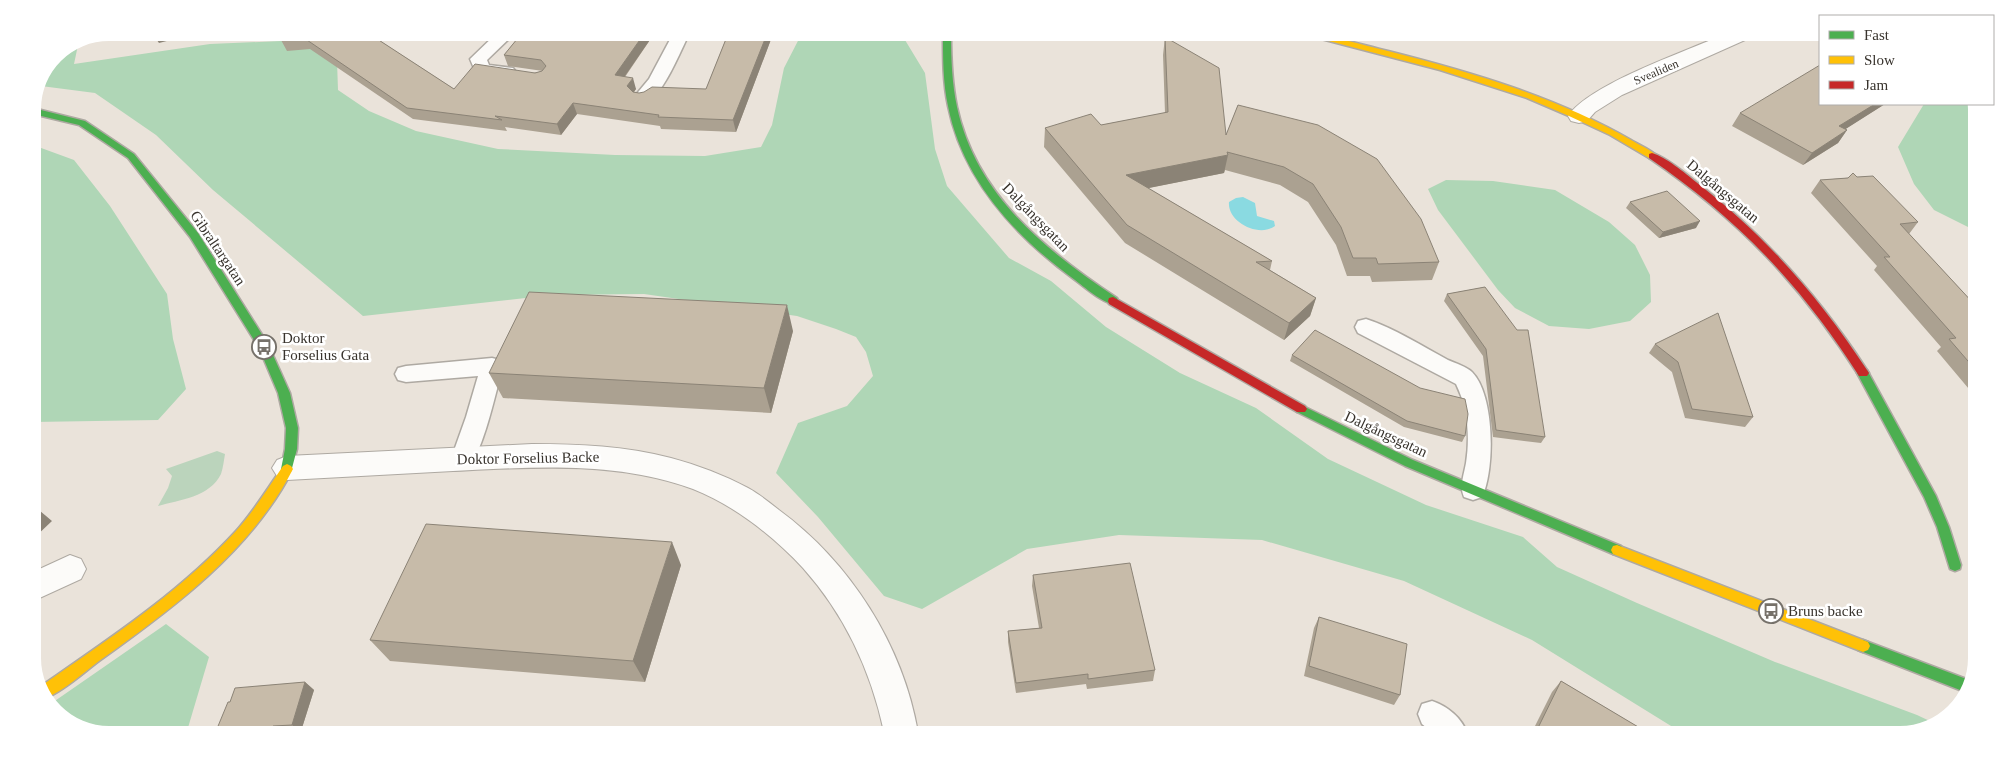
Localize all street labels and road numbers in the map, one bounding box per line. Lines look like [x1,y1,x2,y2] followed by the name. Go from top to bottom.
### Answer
[1631,56,1681,88] street label: Svealiden
[1684,156,1763,226] street label: Dalgångsgatan
[999,179,1073,255] street label: Dalgångsgatan
[187,208,249,289] street label: Gibraltargatan
[1342,408,1430,460] street label: Dalgångsgatan
[457,449,600,467] street label: Doktor Forselius Backe

